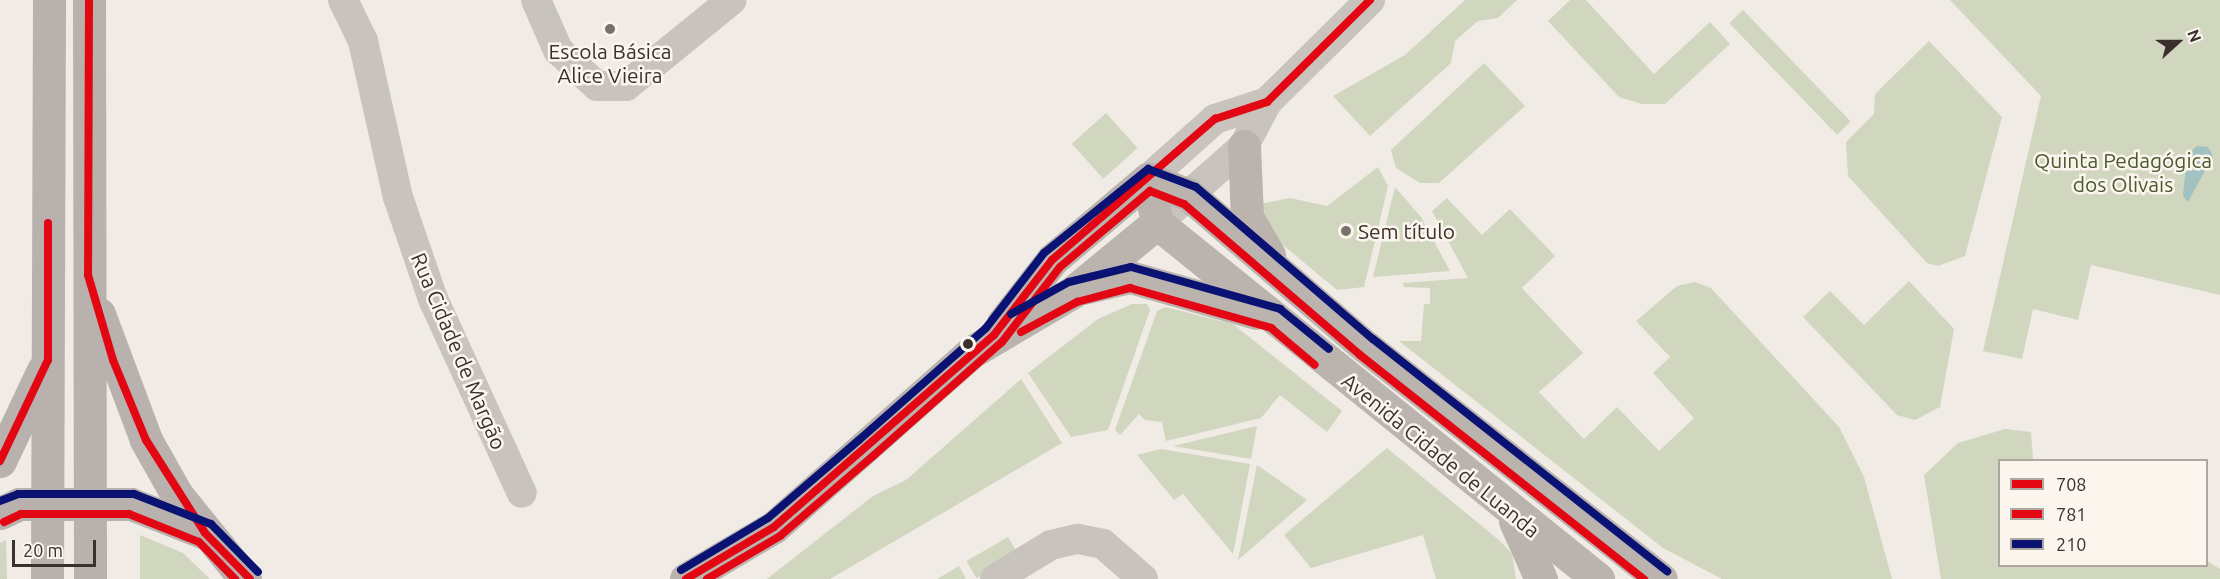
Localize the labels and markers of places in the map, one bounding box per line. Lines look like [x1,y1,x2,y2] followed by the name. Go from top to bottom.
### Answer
[603,22,617,36] marker: Escola Básica Alice Vieira
[549,38,671,88] place label: Escola Básica Alice Vieira
[1358,218,1455,244] place label: Sem título
[1339,224,1353,238] marker: Sem título
[962,338,974,350] unlabelled marker

